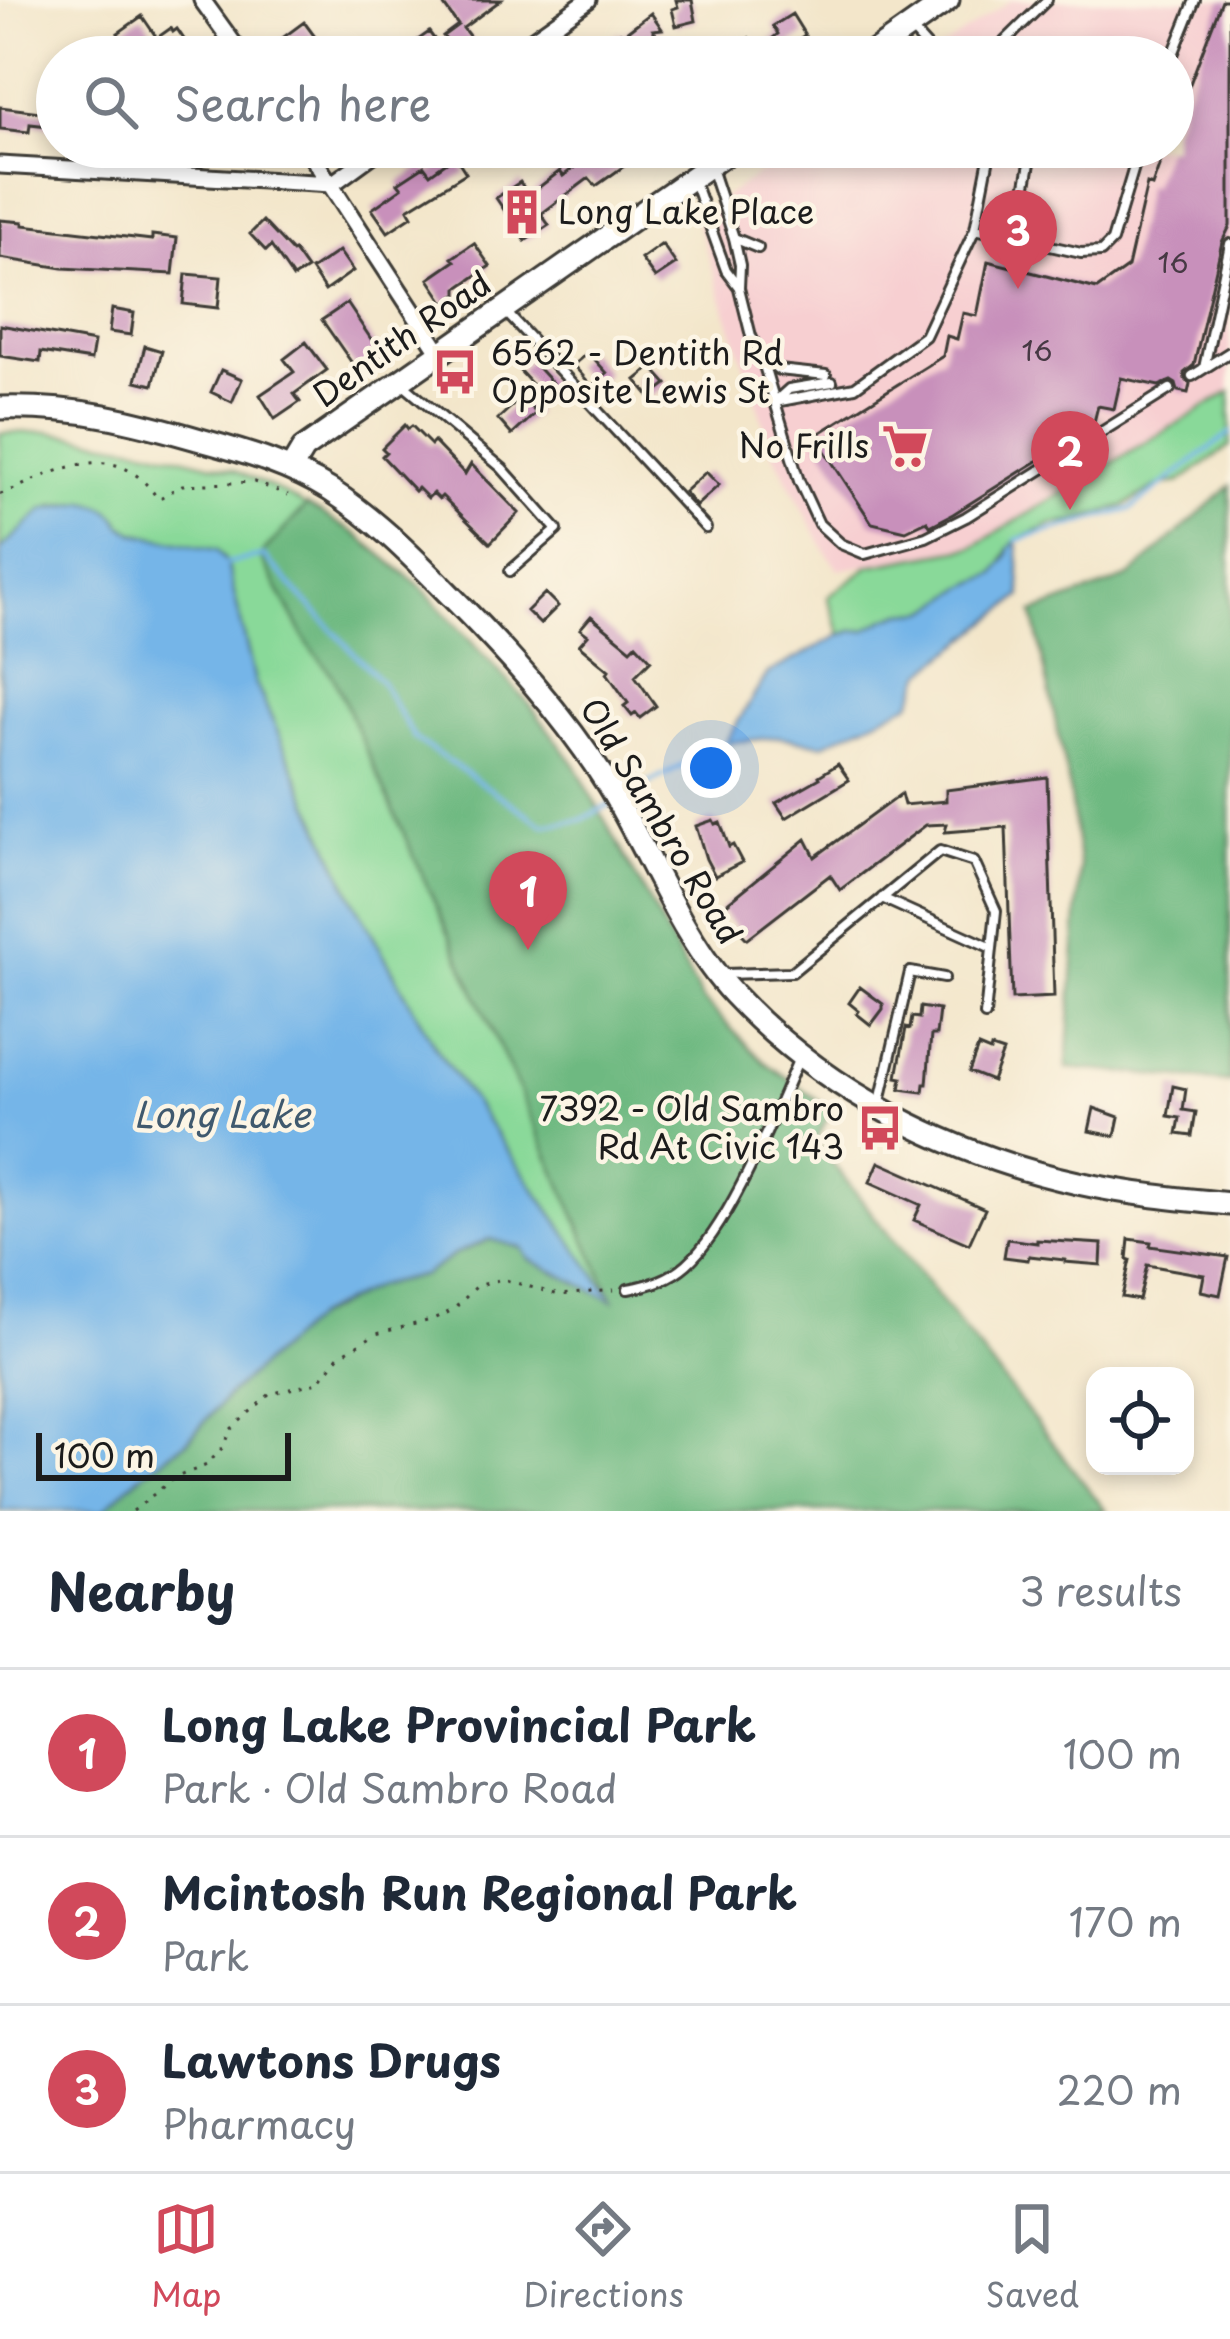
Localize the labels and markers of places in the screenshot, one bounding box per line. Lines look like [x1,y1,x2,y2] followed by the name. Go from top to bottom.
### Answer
[558,185,814,235] place label: Long Lake Place
[497,187,547,237] building icon: Long Lake Place
[979,190,1057,289] pin: 3
[491,326,784,414] place label: 6562 - Dentith Rd Opposite Lewis St
[430,347,480,397] bus stop icon: 6562 - Dentith Rd Opposite Lewis St
[1031,411,1109,510] pin: 2
[738,419,869,469] place label: No Frills
[880,421,930,471] supermarket icon: No Frills
[489,851,567,950] pin: 1
[540,1082,844,1170] place label: 7392 - Old Sambro Rd At Civic 143
[855,1103,905,1153] bus stop icon: 7392 - Old Sambro Rd At Civic 143

